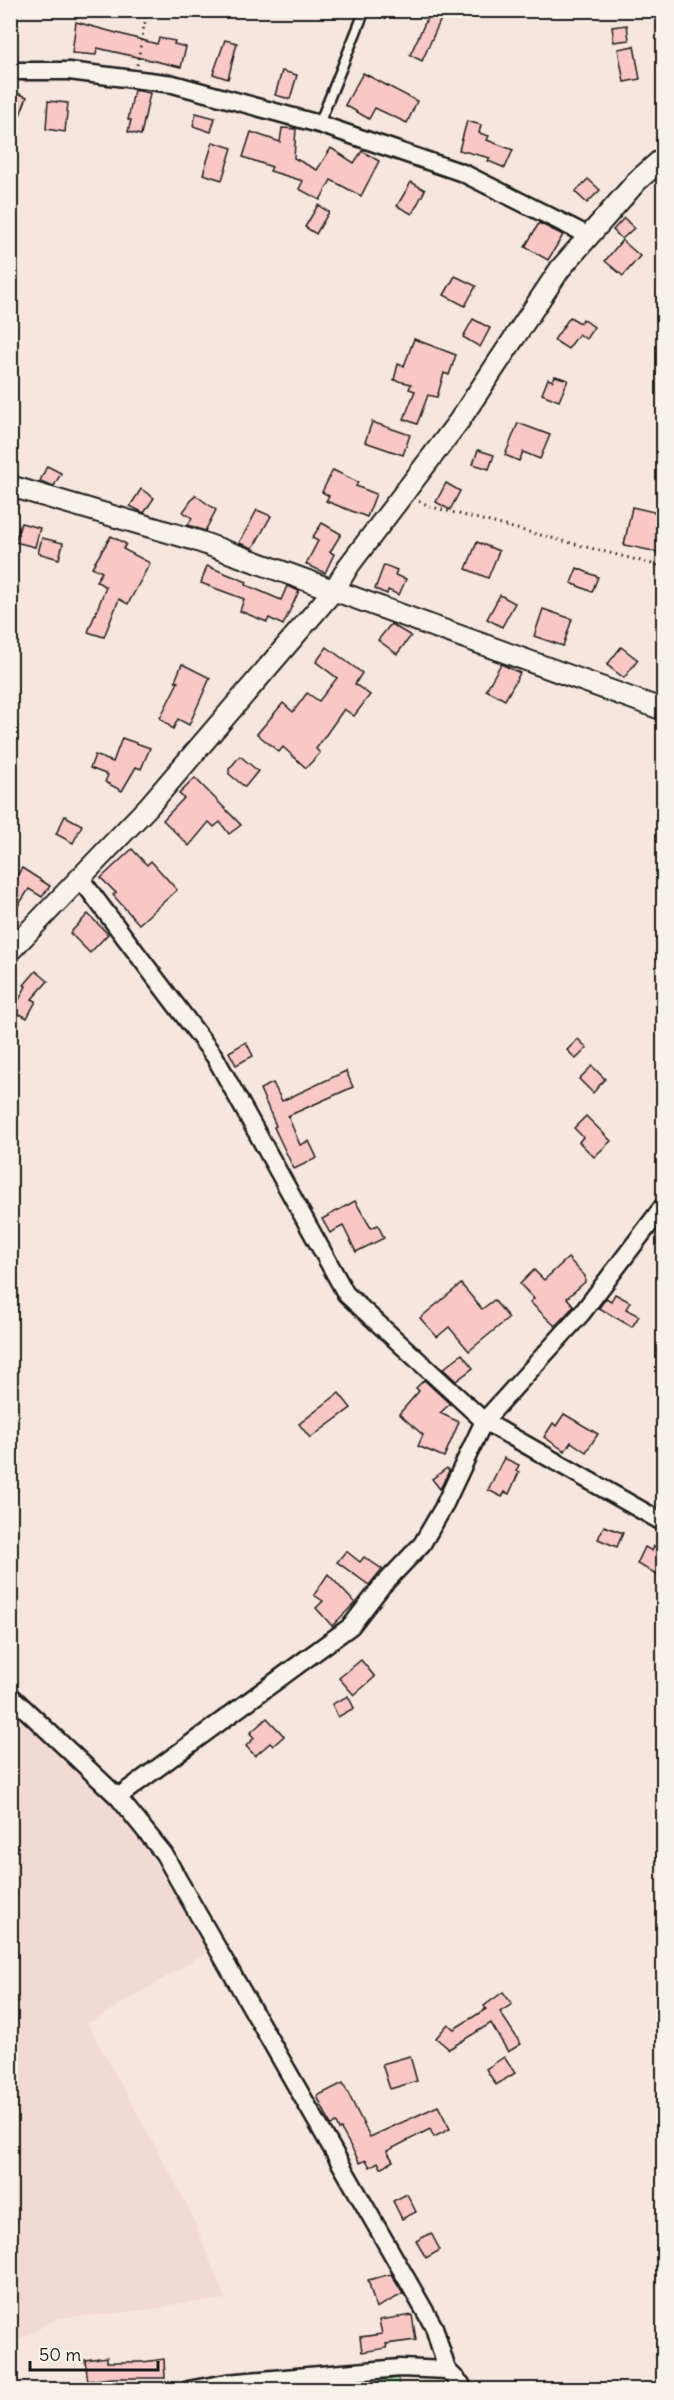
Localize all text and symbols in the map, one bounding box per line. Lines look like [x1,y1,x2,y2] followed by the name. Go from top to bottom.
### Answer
[30,2334,158,2372] scale bar
[39,2343,81,2366] text: 50 m

